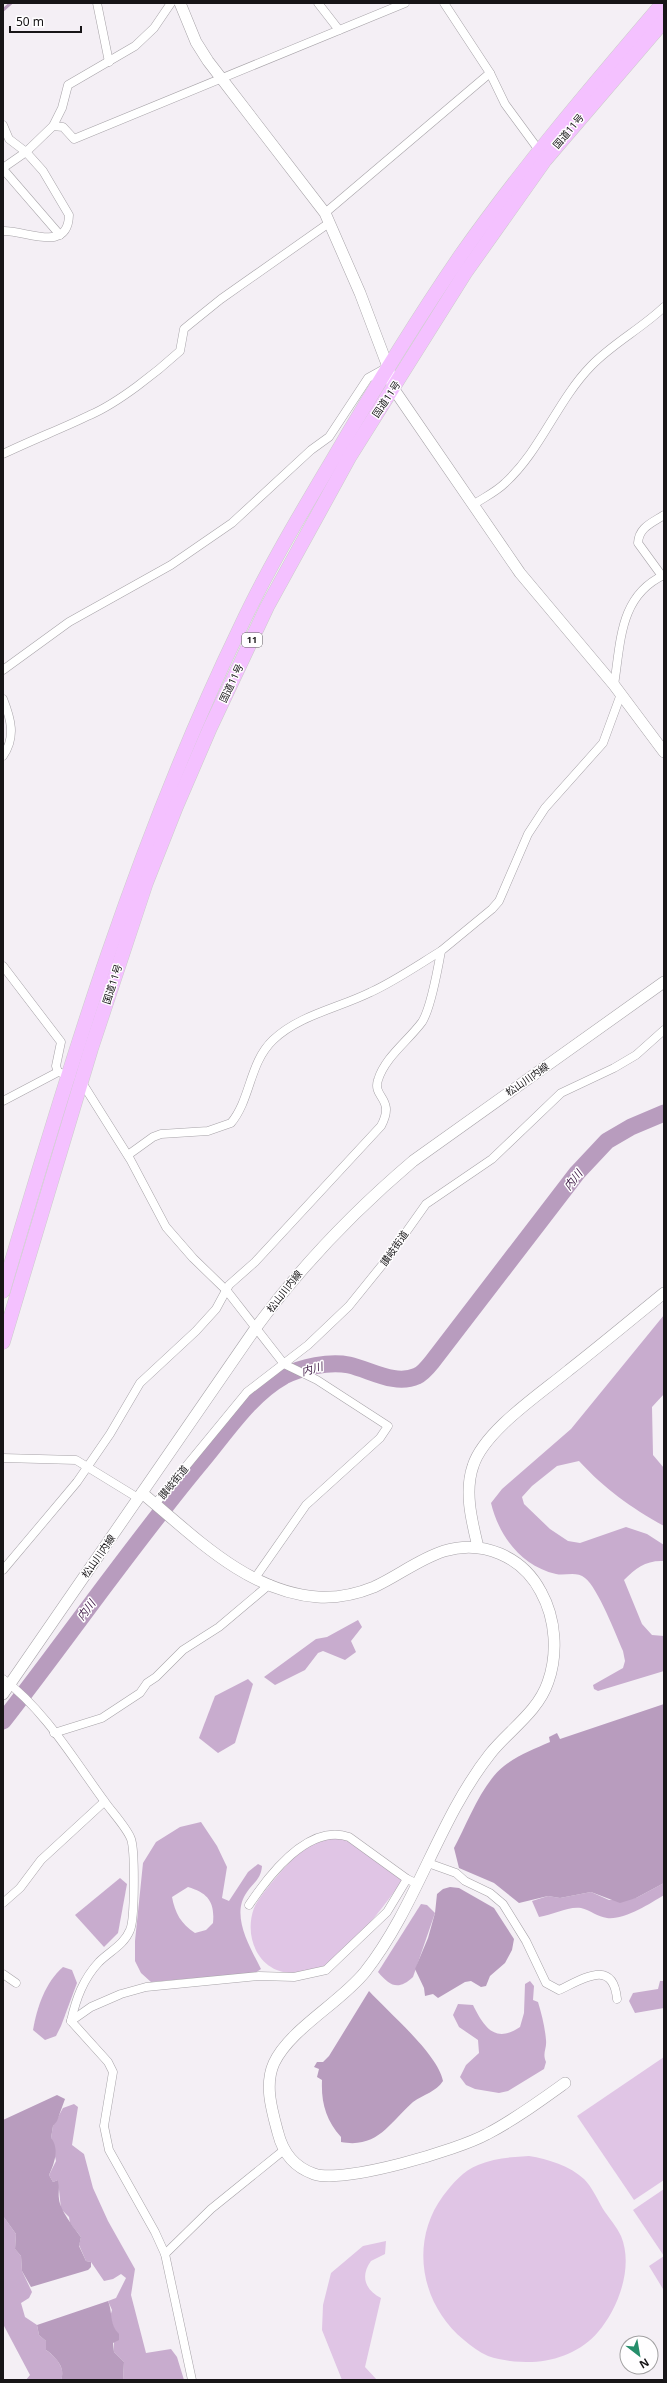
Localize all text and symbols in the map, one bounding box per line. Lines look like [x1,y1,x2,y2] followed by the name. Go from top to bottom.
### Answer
[10,8,81,34] scale bar
[16,13,44,30] text: 50 m
[549,111,587,151] street label: 国道11号
[369,378,403,420] street label: 国道11号
[242,633,262,647] road number: 11
[216,661,246,705] street label: 国道11号
[99,962,125,1006] street label: 国道11号
[503,1059,551,1099] street label: 松山川内線
[560,1166,586,1193] water label: 内川
[377,1228,411,1268] street label: 讃岐街道
[263,1267,305,1315] street label: 松山川内線
[299,1358,325,1379] water label: 内川
[155,1462,191,1502] street label: 讃岐街道
[78,1532,118,1580] street label: 松山川内線
[73,1596,99,1623] water label: 内川
[619,2335,659,2375] north arrow
[637,2355,652,2373] text: N

